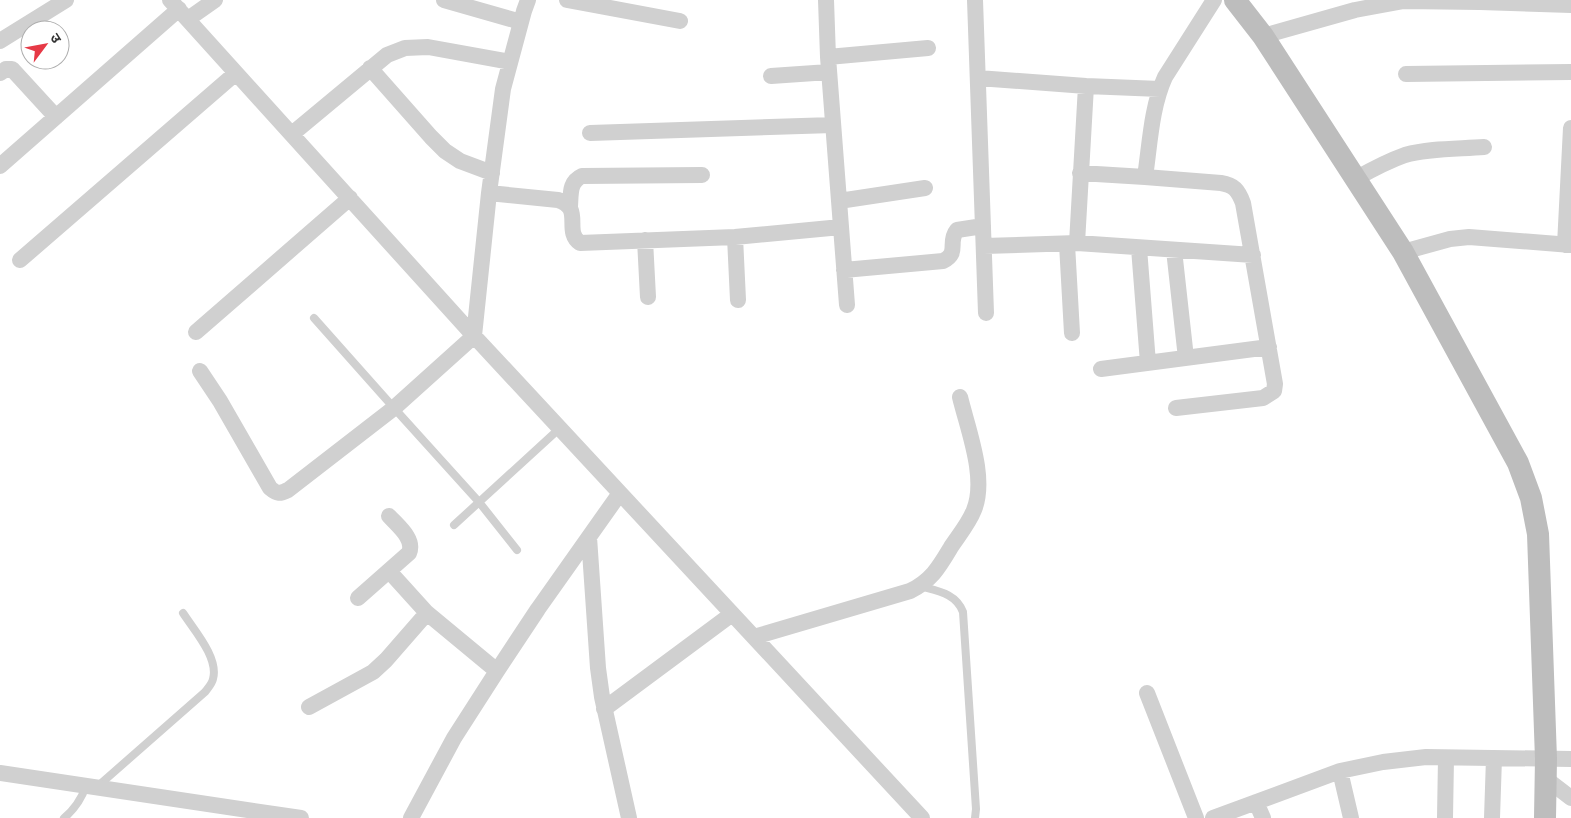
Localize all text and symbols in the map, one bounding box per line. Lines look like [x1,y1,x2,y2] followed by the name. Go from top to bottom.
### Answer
[20,20,70,70] north arrow
[47,30,65,47] text: उ

